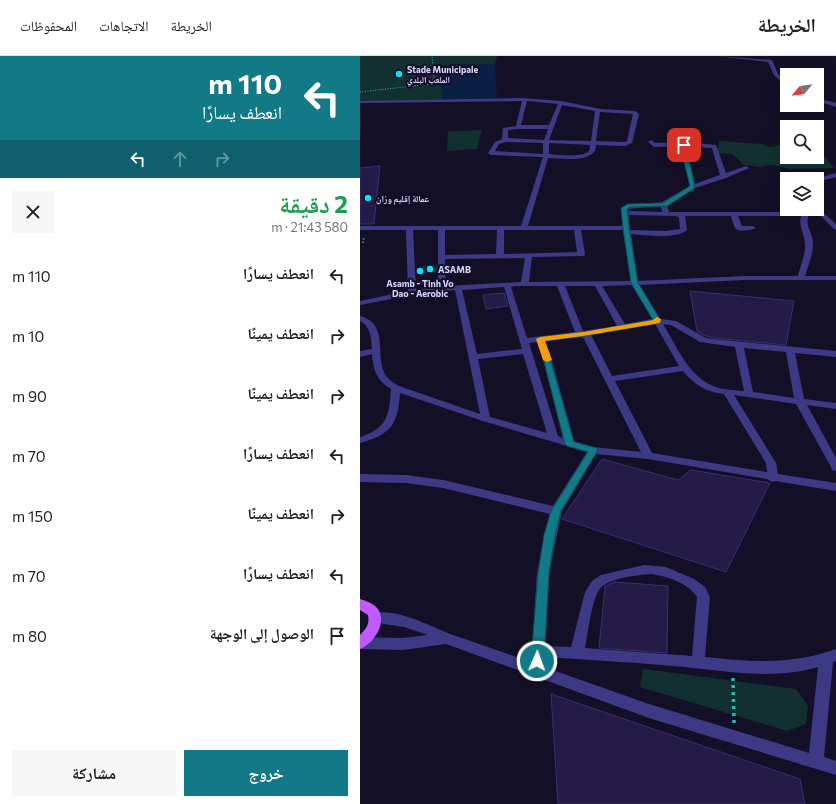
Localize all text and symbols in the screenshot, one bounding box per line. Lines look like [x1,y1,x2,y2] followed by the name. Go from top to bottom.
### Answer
[758,13,816,36] text: الخريطة
[20,17,77,34] text: المحفوظات
[99,17,149,34] text: الاتجاهات
[171,17,212,34] text: الخريطة
[407,64,478,87] place label: Stade Municipale الملعب البلدي
[208,66,282,100] text: 110 m
[780,68,824,112] north arrow
[780,68,824,216] map controls
[394,69,404,79] marker: Stade Municipale الملعب البلدي
[296,72,348,124] icon: left
[202,101,282,123] text: انعطف يسارًا
[780,120,824,164] button: search
[667,128,701,162] pin
[673,134,695,156] icon: arrive
[127,148,149,170] icon: left
[169,148,191,170] icon: ahead
[211,148,233,170] icon: right
[780,172,824,216] button: layers
[279,189,348,218] text: 2 دقيقة
[12,191,54,233] button: close
[363,193,373,203] marker: عمالة إقليم وزان
[376,193,430,205] place label: عمالة إقليم وزان
[271,219,348,235] text: 580 m · 21:43
[243,264,314,282] text: انعطف يسارًا
[425,264,435,274] marker: ASAMB
[438,264,471,275] place label: ASAMB
[326,265,348,287] icon: left
[415,266,425,276] marker: Asamb - Tinh Vo Dao - Aerobic
[12,267,51,285] text: 110 m
[386,278,454,299] place label: Asamb - Tinh Vo Dao - Aerobic
[248,324,314,342] text: انعطف يمينًا
[326,325,348,347] icon: right
[12,327,44,345] text: 10 m
[248,384,314,402] text: انعطف يمينًا
[326,385,348,407] icon: right
[12,387,47,405] text: 90 m
[243,444,314,462] text: انعطف يسارًا
[326,445,348,467] icon: left
[12,447,46,465] text: 70 m
[248,504,314,522] text: انعطف يمينًا
[326,505,348,527] icon: right
[12,507,53,525] text: 150 m
[243,564,314,582] text: انعطف يسارًا
[326,565,348,587] icon: left
[12,567,46,585] text: 70 m
[210,624,314,642] text: الوصول إلى الوجهة
[326,625,348,647] icon: arrive
[12,627,47,645] text: 80 m
[516,640,558,682] position arrow
[12,750,176,796] button: مشاركة
[184,750,348,796] button: خروج

